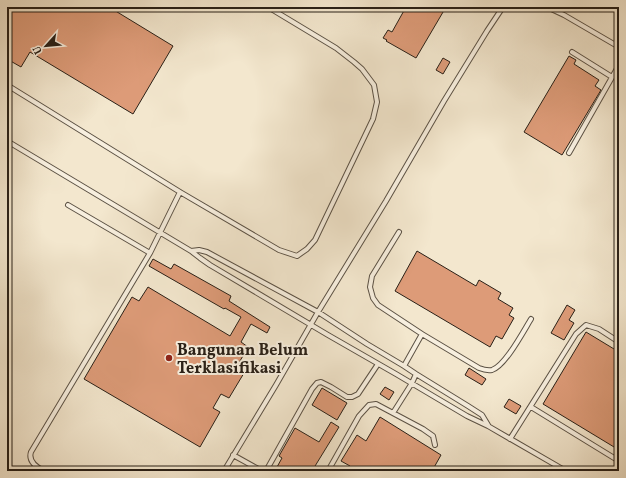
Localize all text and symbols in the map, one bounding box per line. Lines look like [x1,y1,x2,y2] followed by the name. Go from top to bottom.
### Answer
[26,26,66,66] north arrow
[30,43,47,57] text: U
[177,340,308,380] place label: Bangunan Belum Terklasifikasi
[164,353,174,363] marker: Bangunan Belum Terklasifikasi

